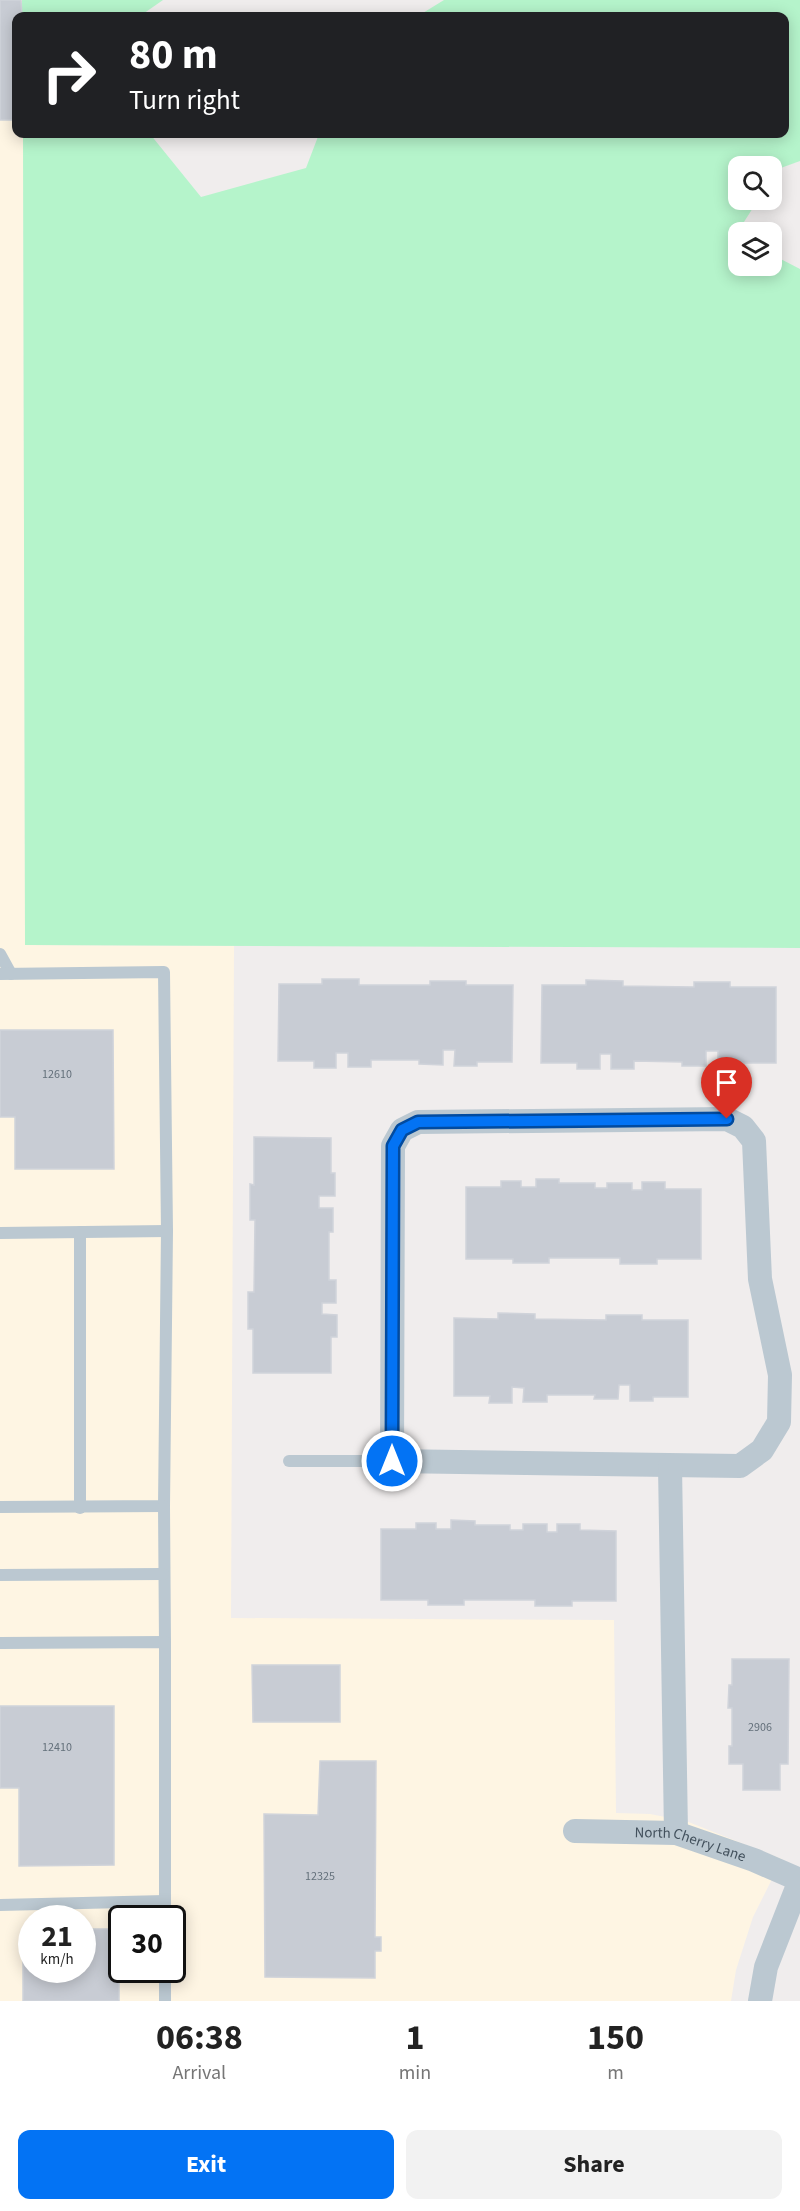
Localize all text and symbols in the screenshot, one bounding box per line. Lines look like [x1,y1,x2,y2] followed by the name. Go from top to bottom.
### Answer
[129,25,218,85] text: 80 m
[30,36,108,114] icon: right
[129,81,240,120] text: Turn right
[728,156,782,276] map controls
[728,156,782,210] button: search
[728,222,782,276] button: layers
[701,1057,752,1119] pin
[42,1066,72,1083] house number: 12610
[710,1066,743,1099] icon: arrive
[360,1429,424,1493] position arrow
[748,1719,772,1736] house number: 2906
[42,1739,72,1756] house number: 12410
[634,1822,749,1867] street label: North Cherry Lane
[305,1868,335,1885] house number: 12325
[108,1905,186,1983] speed limit sign: 30
[41,1915,73,1958] text: 21
[40,1949,74,1970] text: km/h
[156,2012,243,2063] text: 06:38
[405,2012,424,2063] text: 1
[587,2012,644,2063] text: 150
[172,2059,226,2087] text: Arrival
[399,2059,431,2087] text: min
[607,2059,624,2087] text: m
[18,2130,394,2199] button: Exit
[406,2130,782,2199] button: Share

